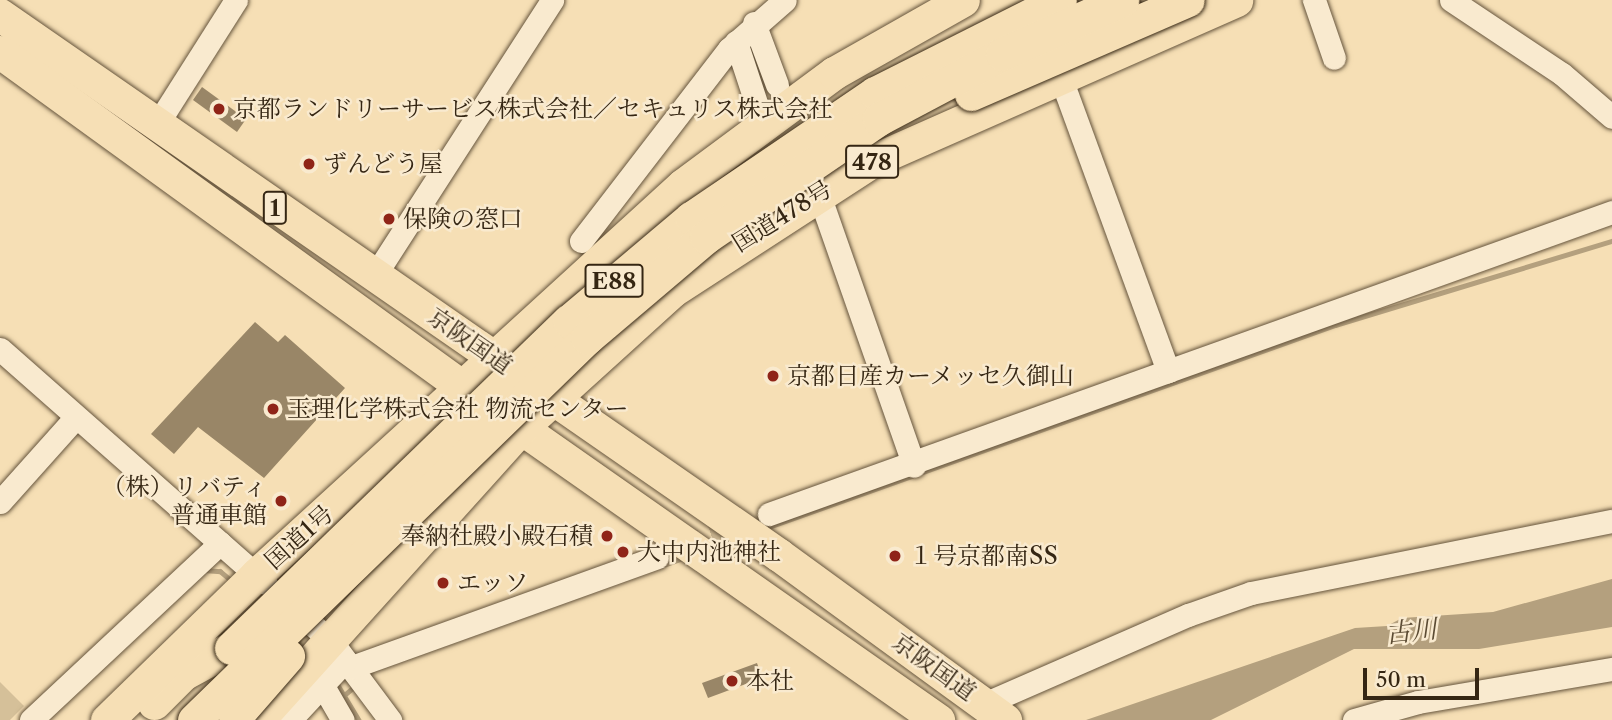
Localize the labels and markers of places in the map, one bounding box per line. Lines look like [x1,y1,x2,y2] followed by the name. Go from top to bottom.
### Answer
[233,95,833,123] place label: 京都ランドリーサービス株式会社／セキュリス株式会社
[211,101,227,117] marker: 京都ランドリーサービス株式会社／セキュリス株式会社
[323,150,443,178] place label: ずんどう屋
[301,156,317,172] marker: ずんどう屋
[403,205,523,233] place label: 保険の窓口
[381,211,397,227] marker: 保険の窓口
[787,362,1075,390] place label: 京都日産カーメッセ久御山
[765,368,781,384] marker: 京都日産カーメッセ久御山
[287,395,629,423] place label: 玉理化学株式会社 物流センター
[265,401,281,417] marker: 玉理化学株式会社 物流センター
[99,473,267,529] place label: （株）リバティ 普通車館
[273,493,289,509] marker: （株）リバティ 普通車館
[401,522,593,550] place label: 奉納社殿小殿石積
[599,528,615,544] marker: 奉納社殿小殿石積
[637,538,781,566] place label: 大中内池神社
[909,542,1058,570] place label: １号京都南SS
[615,544,631,560] marker: 大中内池神社
[887,548,903,564] marker: １号京都南SS
[457,569,529,597] place label: エッソ
[435,575,451,591] marker: エッソ
[746,667,794,695] place label: 本社
[724,673,740,689] marker: 本社

